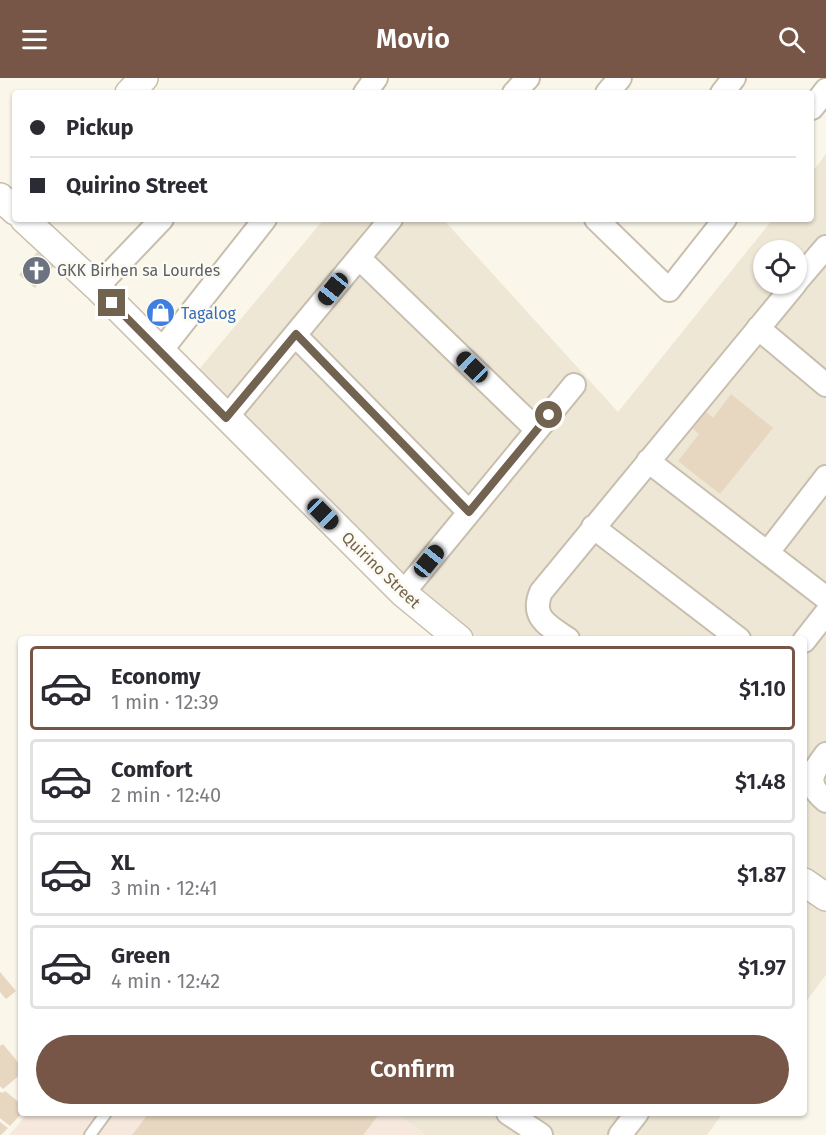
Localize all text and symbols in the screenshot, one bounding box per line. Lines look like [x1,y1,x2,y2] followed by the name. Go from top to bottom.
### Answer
[18,23,51,56] icon: menu
[376,23,450,55] text: Movio
[775,23,808,56] icon: search
[66,114,134,141] text: Pickup
[66,172,208,199] text: Quirino Street
[753,240,807,294] map controls
[753,240,807,294] button: locate
[20,254,52,286] church icon: GKK Birhen sa Lourdes
[57,261,220,280] place label: GKK Birhen sa Lourdes
[315,269,351,309] car
[98,289,125,316] route end
[144,297,176,329] shop icon: Tagalog
[181,304,237,323] place label: Tagalog
[453,348,491,386] car
[535,401,562,428] route start
[304,495,342,533] car
[338,528,424,612] street label: Quirino Street
[411,541,447,581] car
[39,661,93,715] icon: car
[111,663,200,690] text: Economy
[739,675,786,702] text: $1.10
[111,690,219,714] text: 1 min · 12:39
[39,754,93,808] icon: car
[111,756,192,783] text: Comfort
[735,768,786,795] text: $1.48
[111,783,221,807] text: 2 min · 12:40
[39,847,93,901] icon: car
[111,849,135,876] text: XL
[737,861,786,888] text: $1.87
[111,876,218,900] text: 3 min · 12:41
[39,940,93,994] icon: car
[111,942,170,969] text: Green
[738,954,786,981] text: $1.97
[111,969,220,993] text: 4 min · 12:42
[36,1035,789,1104] button: Confirm

